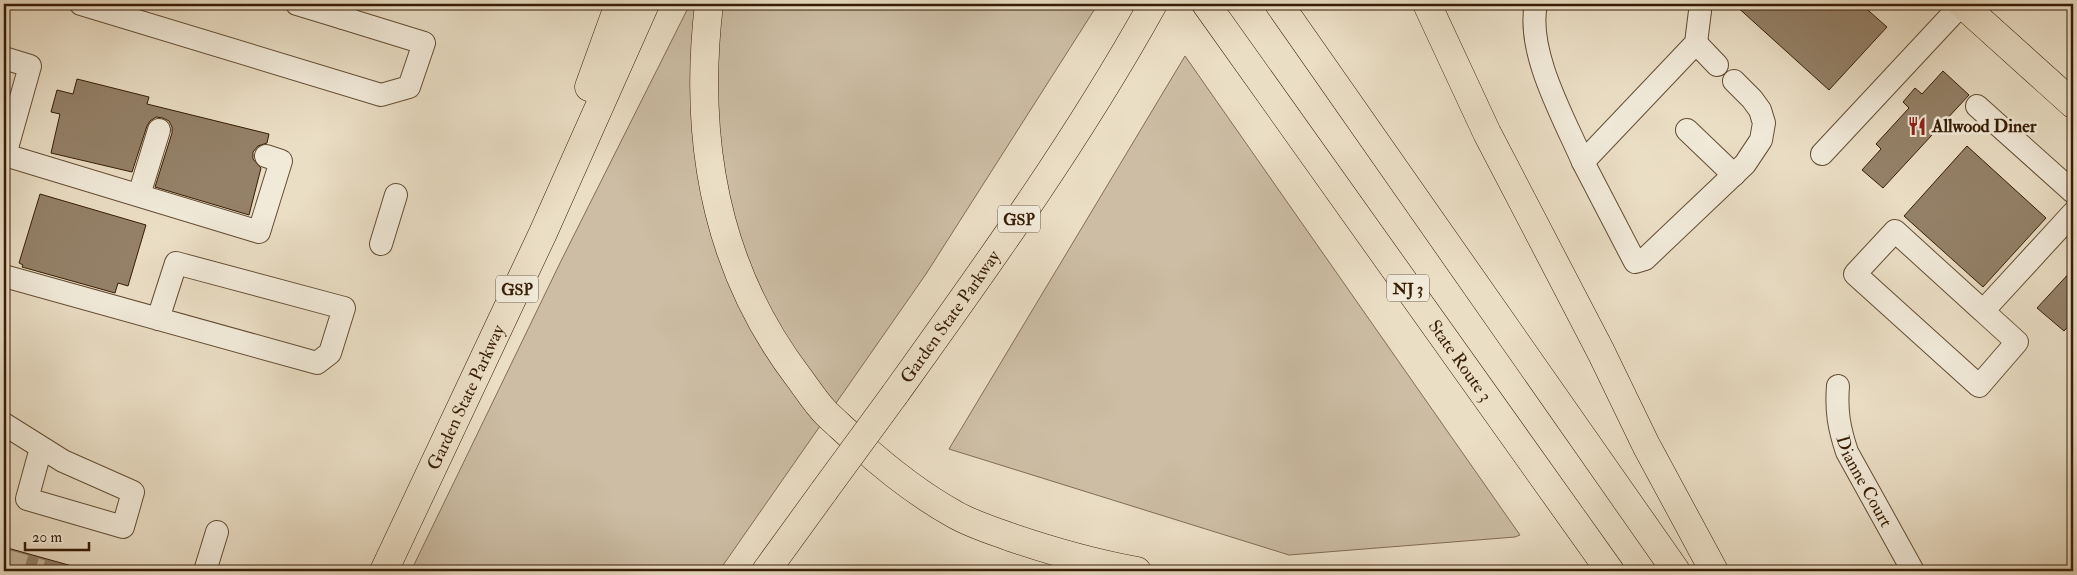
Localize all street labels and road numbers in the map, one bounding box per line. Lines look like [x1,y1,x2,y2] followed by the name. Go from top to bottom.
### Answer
[998,205,1040,232] road number: GSP
[895,245,1006,388] street label: Garden State Parkway
[1387,274,1429,302] road number: NJ 3
[496,276,538,302] road number: GSP
[1423,316,1497,406] street label: State Route 3
[422,320,511,474] street label: Garden State Parkway
[1831,433,1898,532] street label: Dianne Court

